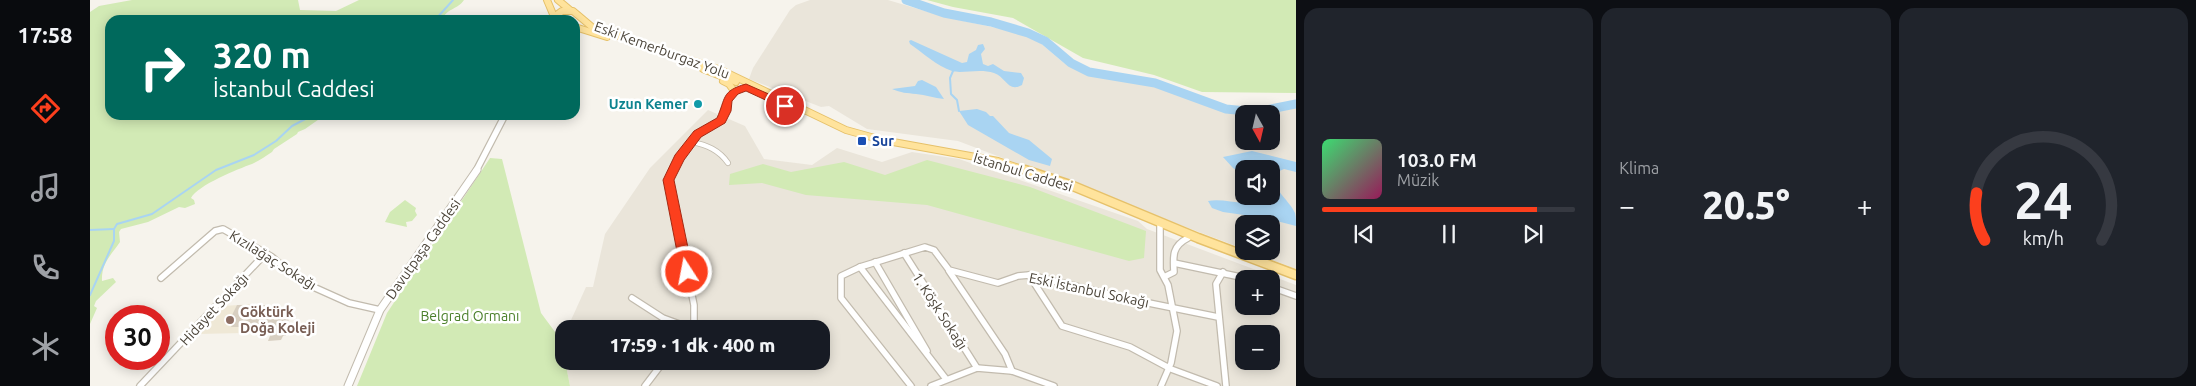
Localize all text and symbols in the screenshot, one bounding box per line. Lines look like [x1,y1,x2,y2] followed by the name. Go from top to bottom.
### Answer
[592,18,732,82] street label: Eski Kemerburgaz Yolu
[17,22,73,47] text: 17:58
[130,35,195,100] icon: right
[213,35,311,75] text: 320 m
[213,76,374,101] text: İstanbul Caddesi
[764,85,806,127] pin
[28,91,63,126] icon: directions
[771,92,799,120] icon: arrive
[609,96,688,112] place label: Uzun Kemer
[692,98,704,110] marker: Uzun Kemer
[1235,105,1280,150] north arrow
[1235,105,1280,370] map controls
[872,133,894,149] place label: Sur
[856,135,868,147] marker: Sur
[972,149,1074,195] street label: İstanbul Caddesi
[1397,149,1477,171] text: 103.0 FM
[1619,159,1659,177] text: Klima
[1235,160,1280,205] button: sound
[28,170,63,205] icon: music
[1397,171,1439,189] text: Müzik
[2014,171,2073,229] text: 24
[1702,184,1790,226] text: 20.5°
[1619,190,1635,221] text: −
[1857,190,1873,221] text: +
[382,196,464,302] street label: Davutpaşa Caddesi
[1235,215,1280,260] button: layers
[1350,220,1378,248] icon: previous
[1435,220,1463,248] icon: pause
[1519,220,1547,248] icon: next
[227,227,319,293] street label: Kızılağaç Sokağı
[2023,228,2064,248] text: km/h
[660,245,712,297] position arrow
[28,250,63,285] icon: phone
[909,269,971,353] street label: 1. Köşk Sokağı
[1028,269,1150,311] street label: Eski İstanbul Sokağı
[176,270,252,348] street label: Hidayet Sokağı
[1235,270,1280,315] button: +
[240,304,315,336] place label: Göktürk Doğa Koleji
[105,305,170,370] speed limit sign: 30
[420,308,520,324] park label: Belgrad Ormanı
[224,314,236,326] marker: Göktürk Doğa Koleji
[1235,325,1280,370] button: −
[28,329,63,364] icon: climate
[610,334,775,356] text: 17:59 · 1 dk · 400 m

